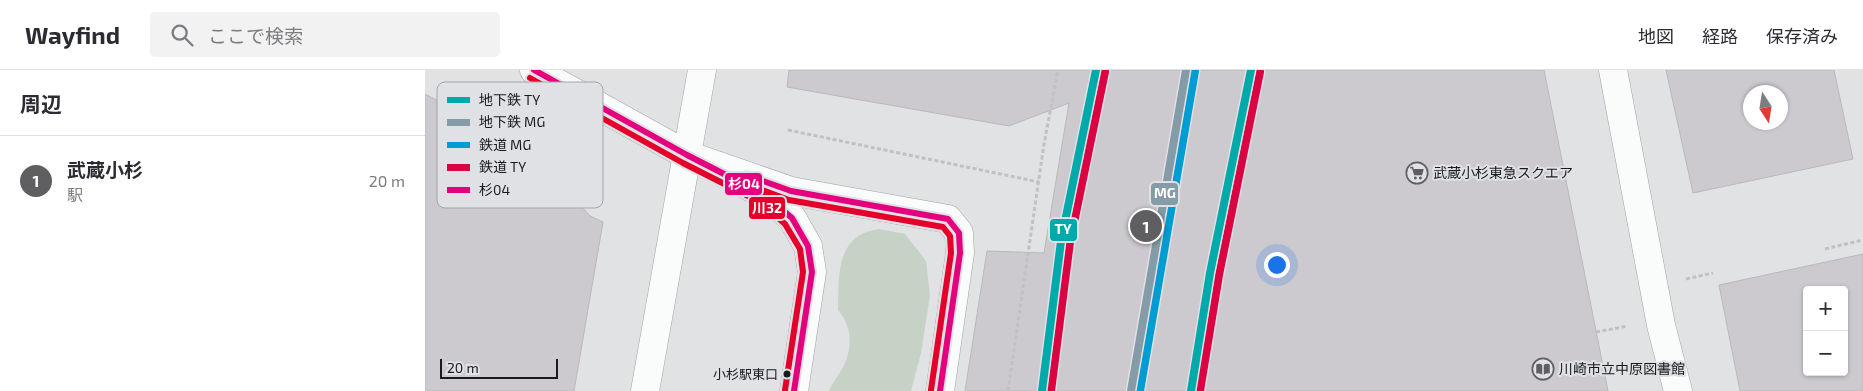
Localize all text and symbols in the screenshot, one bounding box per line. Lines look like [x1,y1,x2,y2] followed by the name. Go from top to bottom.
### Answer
[150,12,500,57] search box
[25,20,120,49] text: Wayfind
[168,21,196,49] icon: search
[208,24,303,47] text: ここで検索
[1638,25,1674,47] text: 地図
[1702,25,1738,47] text: 経路
[1766,25,1838,47] text: 保存済み
[437,82,603,208] legend
[1743,85,1788,130] north arrow
[20,91,62,116] text: 周辺
[479,91,540,108] text: 地下鉄 TY
[479,113,545,130] text: 地下鉄 MG
[479,136,531,153] text: 鉄道 MG
[67,158,143,181] text: 武蔵小杉
[479,158,526,175] text: 鉄道 TY
[1405,161,1429,185] supermarket icon: 武蔵小杉東急スクエア
[1433,164,1573,181] place label: 武蔵小杉東急スクエア
[33,171,39,190] text: 1
[369,171,405,190] text: 20 m
[724,172,763,196] line badge: 杉04
[728,175,760,192] text: 杉04
[479,181,510,198] text: 杉04
[1150,182,1179,206] line badge: MG
[1154,184,1176,201] text: MG
[67,185,83,204] text: 駅
[748,196,786,220] line badge: 川32
[752,199,782,216] text: 川32
[1130,207,1162,245] pin: 1
[1049,218,1078,242] line badge: TY
[1055,220,1072,237] text: TY
[1264,252,1290,278] your location
[1803,286,1848,376] map controls
[1803,286,1848,331] button: +
[1803,331,1848,376] button: −
[440,356,557,379] scale bar
[1531,357,1555,381] library icon: 川崎市立中原図書館
[447,359,479,376] text: 20 m
[1559,360,1685,377] place label: 川崎市立中原図書館
[713,366,778,382] place label: 小杉駅東口
[782,369,792,379] marker: 小杉駅東口

